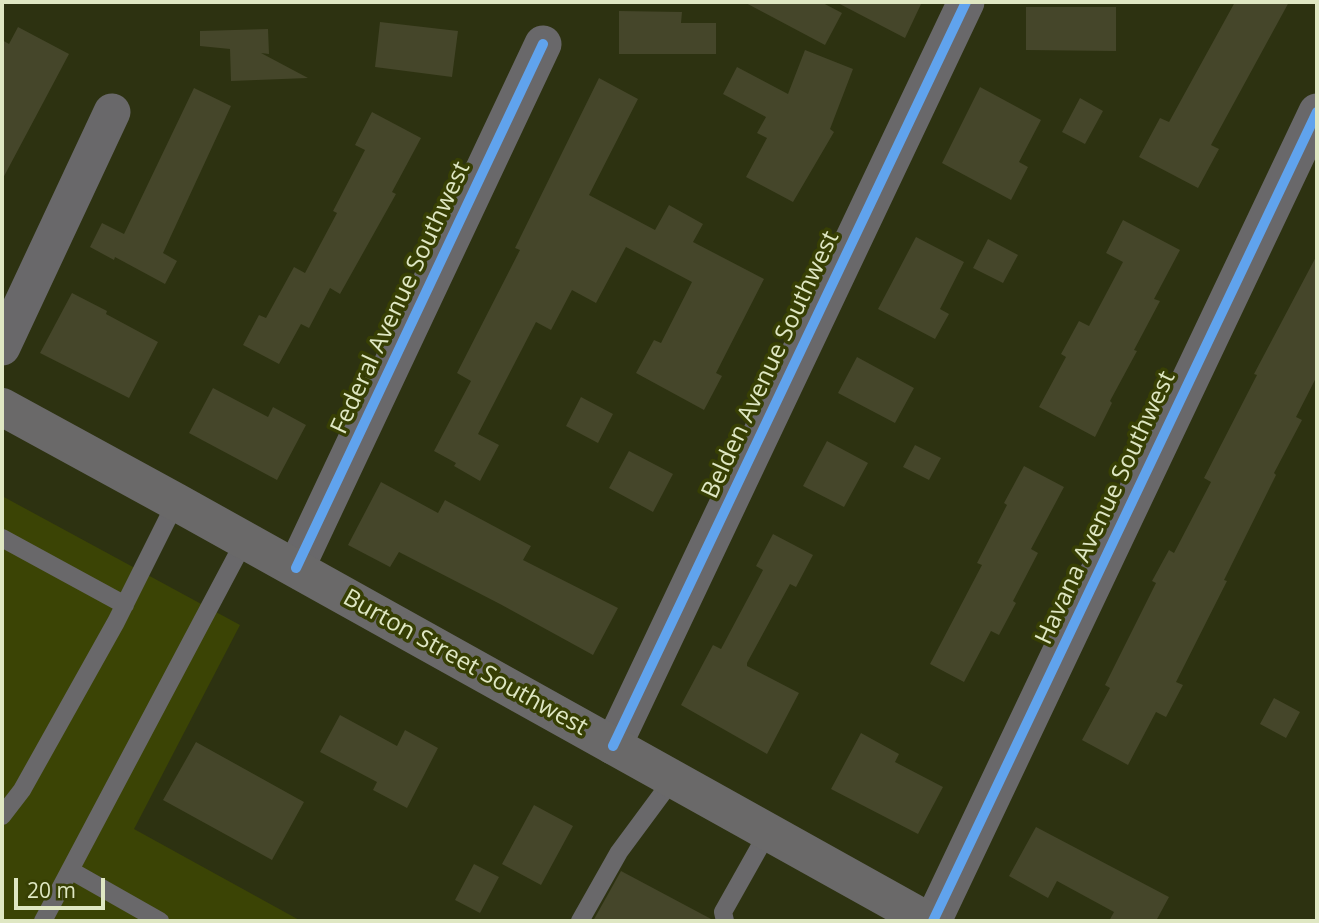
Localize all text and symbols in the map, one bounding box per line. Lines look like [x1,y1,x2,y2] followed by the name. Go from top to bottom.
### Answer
[325,157,477,439] street label: Federal Avenue Southwest
[696,227,846,503] street label: Belden Avenue Southwest
[1030,367,1182,649] street label: Havana Avenue Southwest
[338,584,592,742] street label: Burton Street Southwest
[18,864,108,908] scale bar
[27,876,76,904] text: 20 m

